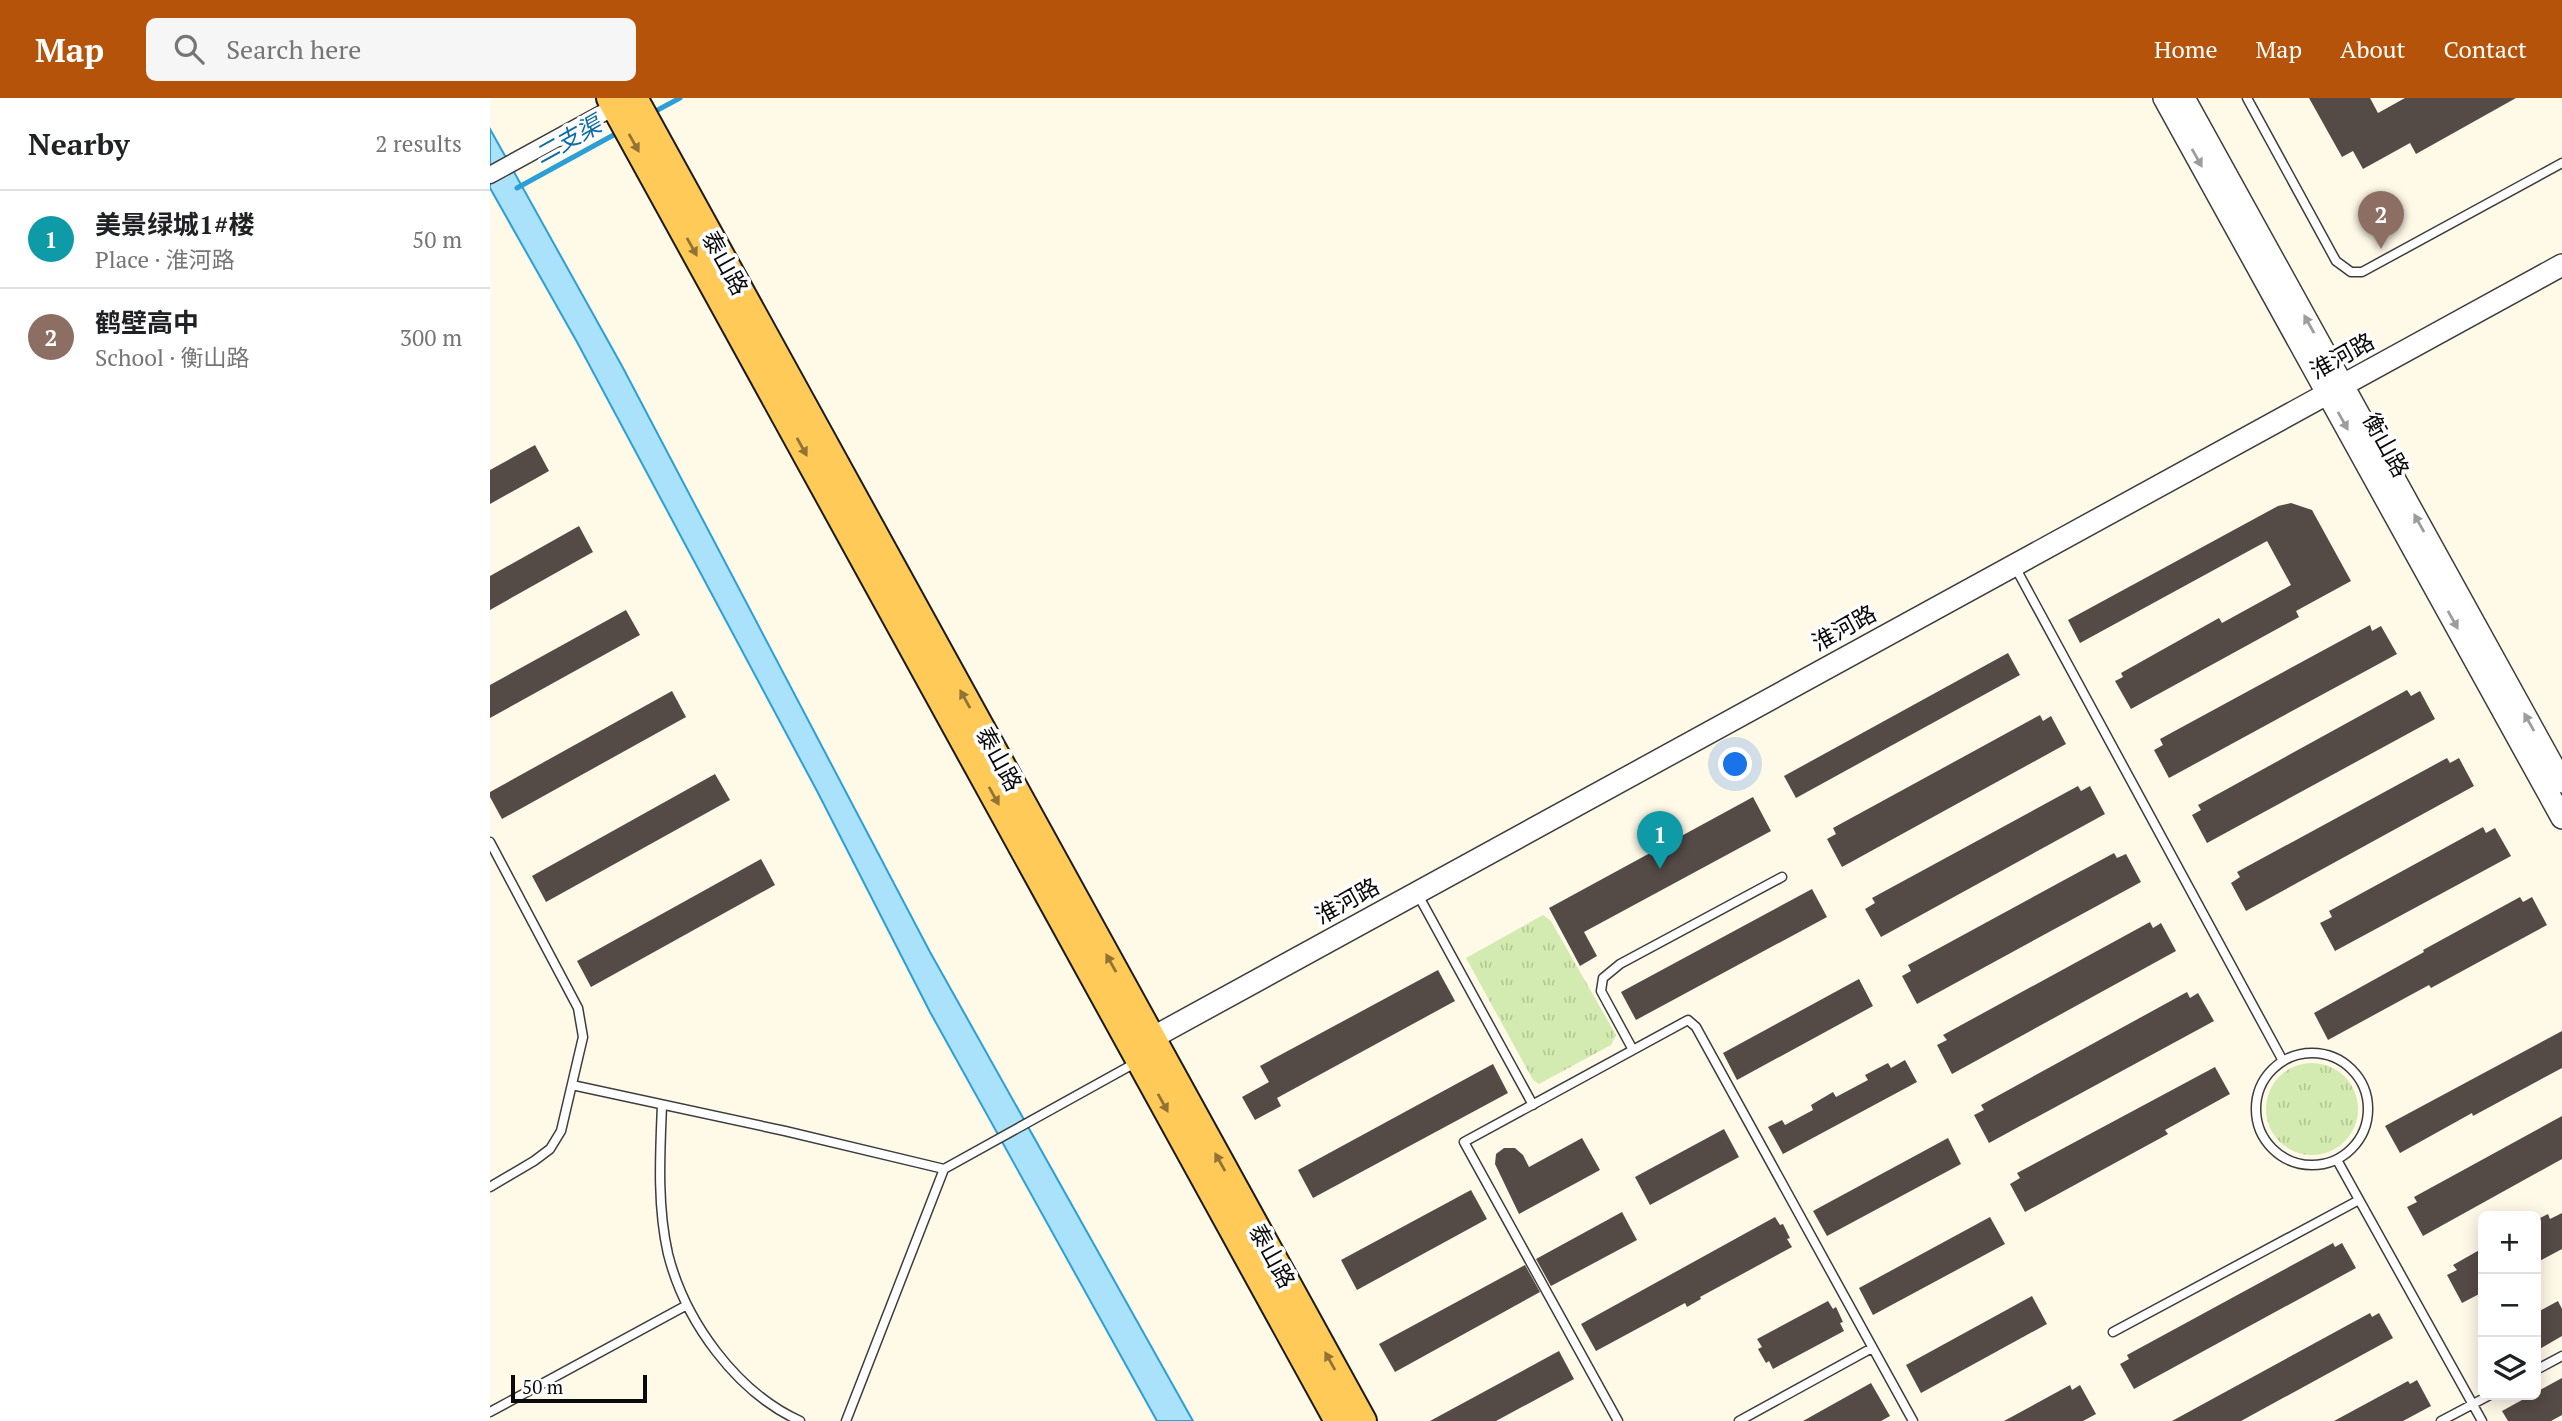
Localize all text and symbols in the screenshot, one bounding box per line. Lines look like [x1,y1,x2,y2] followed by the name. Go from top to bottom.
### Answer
[146,18,636,81] search box
[35,28,104,71] text: Map
[170,30,208,68] icon: search
[226,32,361,66] text: Search here
[2154,33,2218,65] text: Home
[2256,33,2302,65] text: Map
[2340,33,2406,65] text: About
[2444,33,2527,65] text: Contact
[528,106,609,171] water label: 二支渠
[28,124,130,164] text: Nearby
[375,128,462,159] text: 2 results
[628,133,640,153] one-way arrow
[2191,148,2203,167] one-way arrow
[2358,191,2404,249] pin: 2
[95,207,254,241] text: 美景绿城1#楼
[45,224,58,255] text: 1
[412,224,462,255] text: 50 m
[695,225,756,300] street label: 泰山路
[686,238,698,257] one-way arrow
[95,244,235,275] text: Place · 淮河路
[95,305,199,339] text: 鹤壁高中
[2303,314,2315,333] one-way arrow
[45,322,58,353] text: 2
[400,322,462,353] text: 300 m
[2304,325,2379,386] street label: 淮河路
[95,342,250,373] text: School · 衡山路
[2356,407,2417,482] street label: 衡山路
[2337,411,2349,431] one-way arrow
[796,437,808,456] one-way arrow
[2413,513,2425,532] one-way arrow
[1806,597,1881,658] street label: 淮河路
[2447,611,2459,630] one-way arrow
[959,689,971,709] one-way arrow
[2523,712,2535,732] one-way arrow
[969,721,1030,796] street label: 泰山路
[1718,747,1752,781] your location
[988,786,1000,806] one-way arrow
[1637,811,1683,869] pin: 1
[1309,870,1384,931] street label: 淮河路
[1105,953,1117,972] one-way arrow
[1157,1093,1169,1112] one-way arrow
[1215,1152,1226,1172] one-way arrow
[2478,1211,2541,1400] map controls
[2478,1211,2541,1274] button: +
[1242,1218,1303,1293] street label: 泰山路
[2478,1274,2541,1337] button: −
[2478,1337,2541,1400] button: layers
[1324,1351,1336,1371] one-way arrow
[511,1372,648,1404] scale bar
[522,1374,563,1399] text: 50 m

